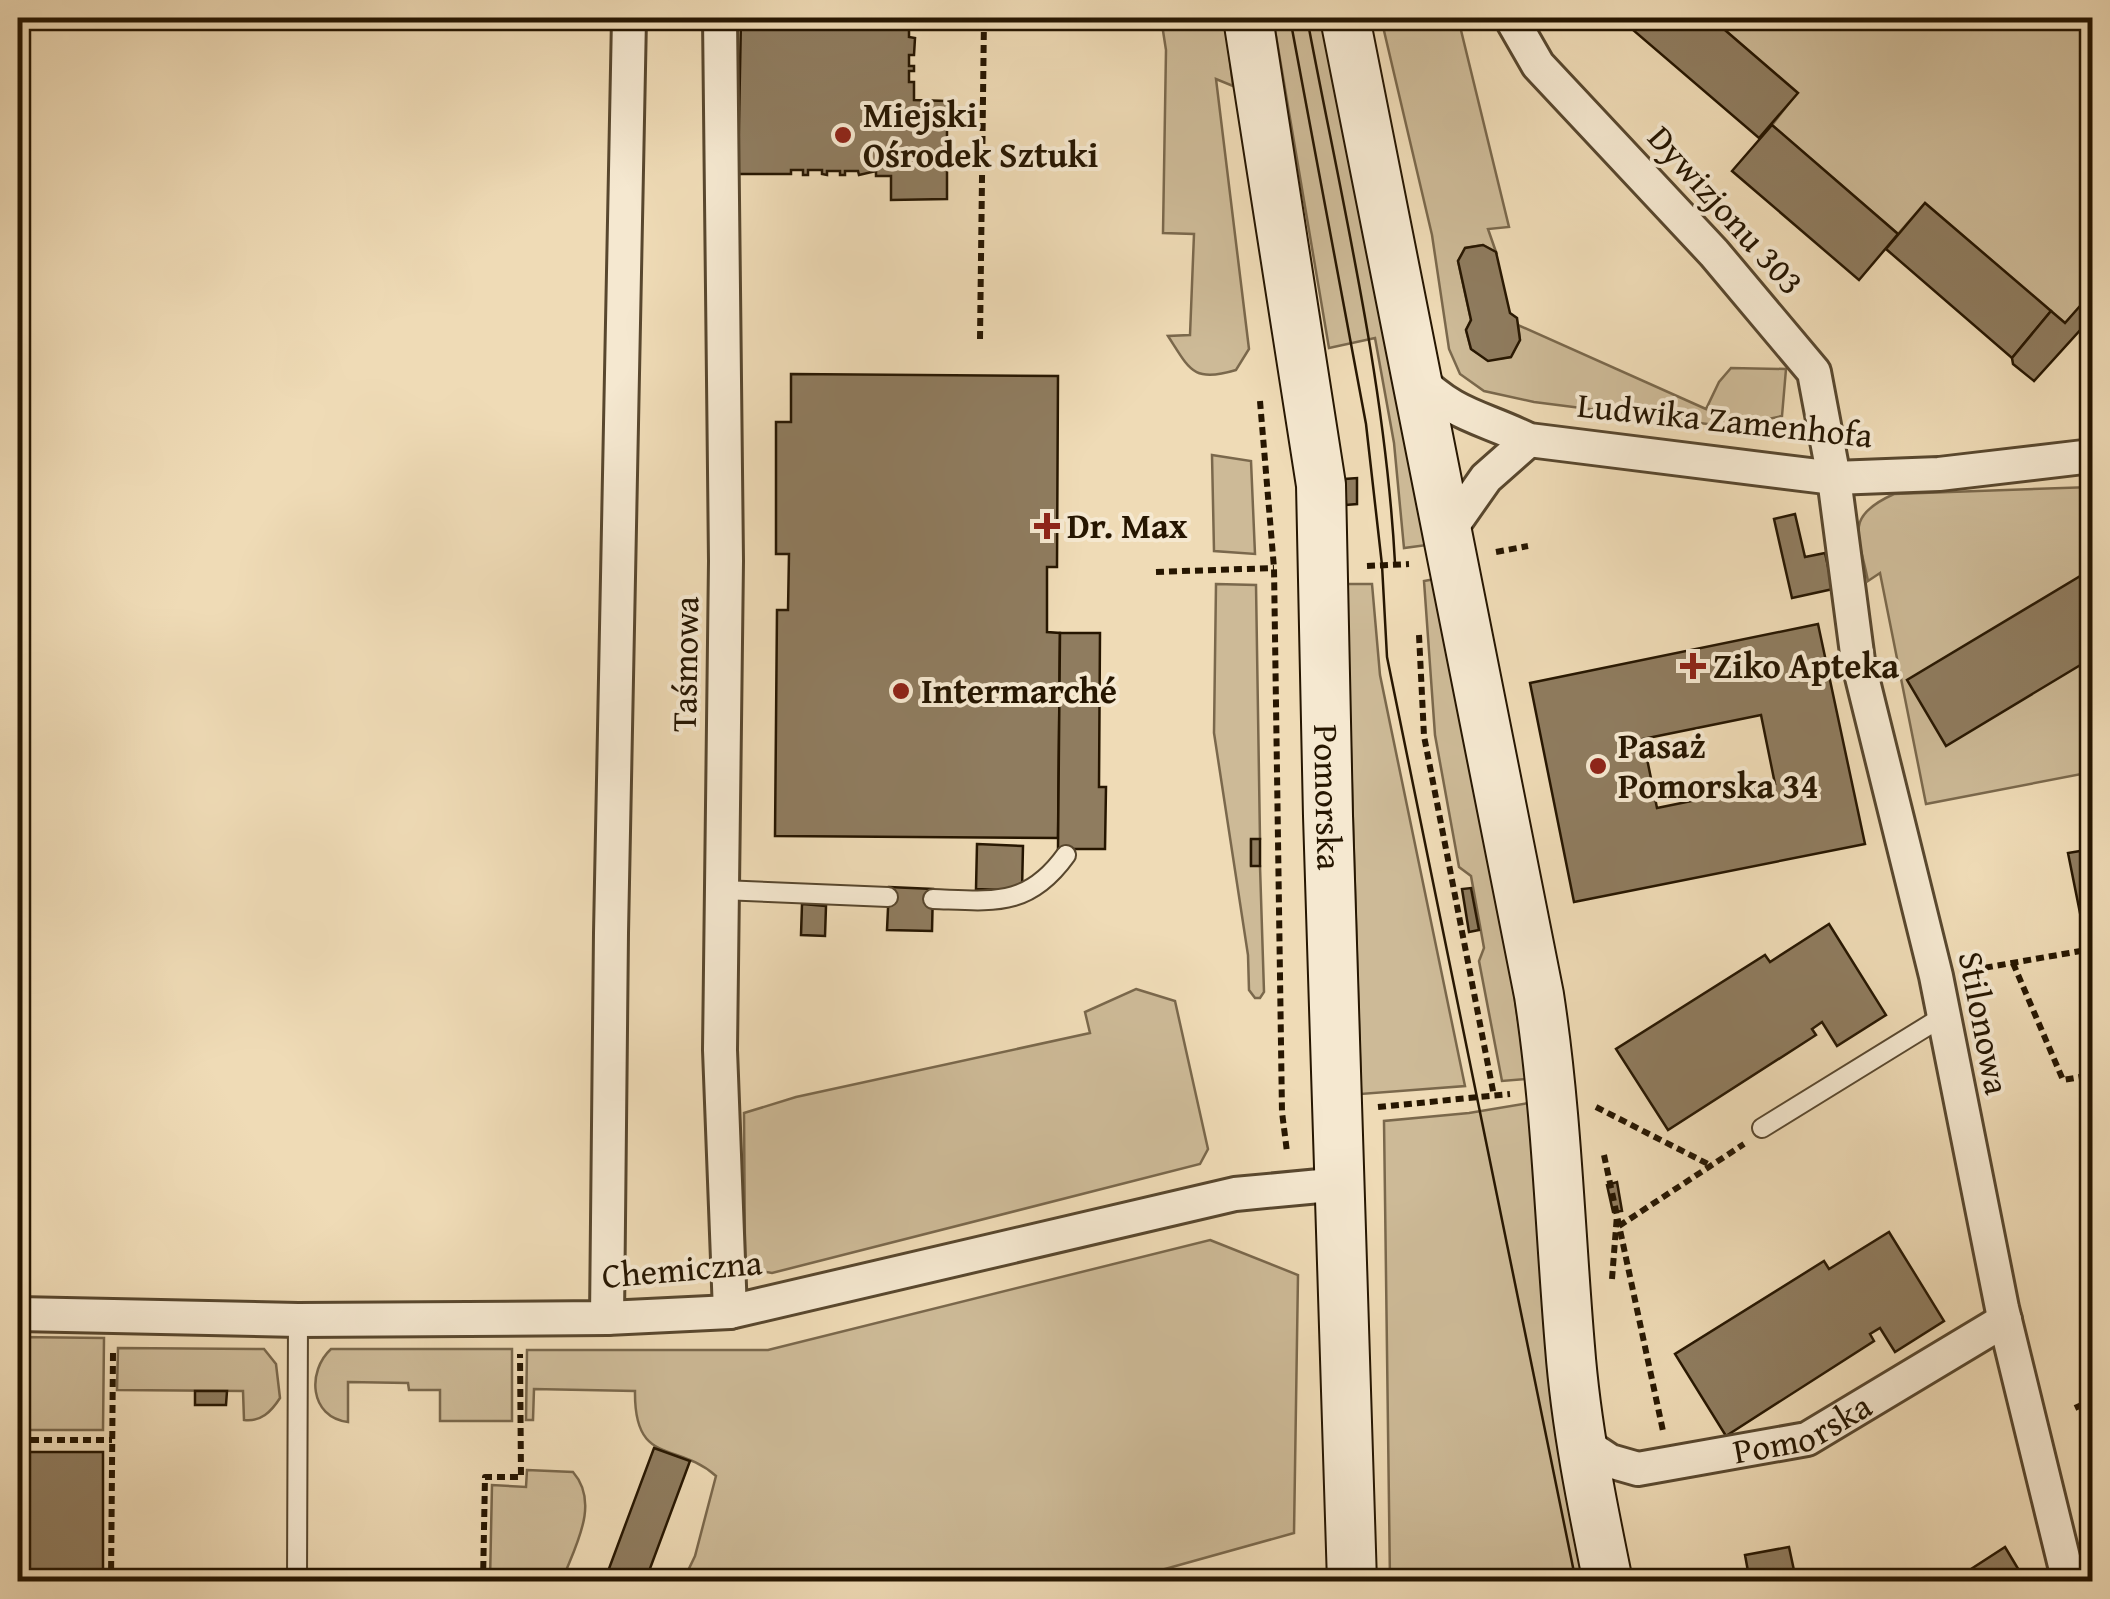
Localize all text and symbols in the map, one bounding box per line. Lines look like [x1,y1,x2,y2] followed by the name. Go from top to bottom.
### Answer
[863,89,1098,180] place label: Miejski Ośrodek Sztuki
[1636,114,1817,306] street label: Dywizjonu 303
[832,124,854,146] marker: Miejski Ośrodek Sztuki
[1575,379,1876,460] street label: Ludwika Zamenhofa
[1067,500,1188,551] place label: Dr. Max
[1036,515,1058,537] marker: Dr. Max
[658,595,711,732] street label: Taśmowa
[1713,640,1899,691] place label: Ziko Apteka
[1682,655,1704,677] marker: Ziko Apteka
[921,665,1117,716] place label: Intermarché
[890,680,912,702] marker: Intermarché
[1618,720,1819,811] place label: Pasaż Pomorska 34
[1301,724,1356,871] street label: Pomorska
[1587,755,1609,777] marker: Pasaż Pomorska 34
[1946,947,2023,1099] street label: Stilonowa
[600,1236,765,1301] street label: Chemiczna
[1729,1380,1881,1477] street label: Pomorska

